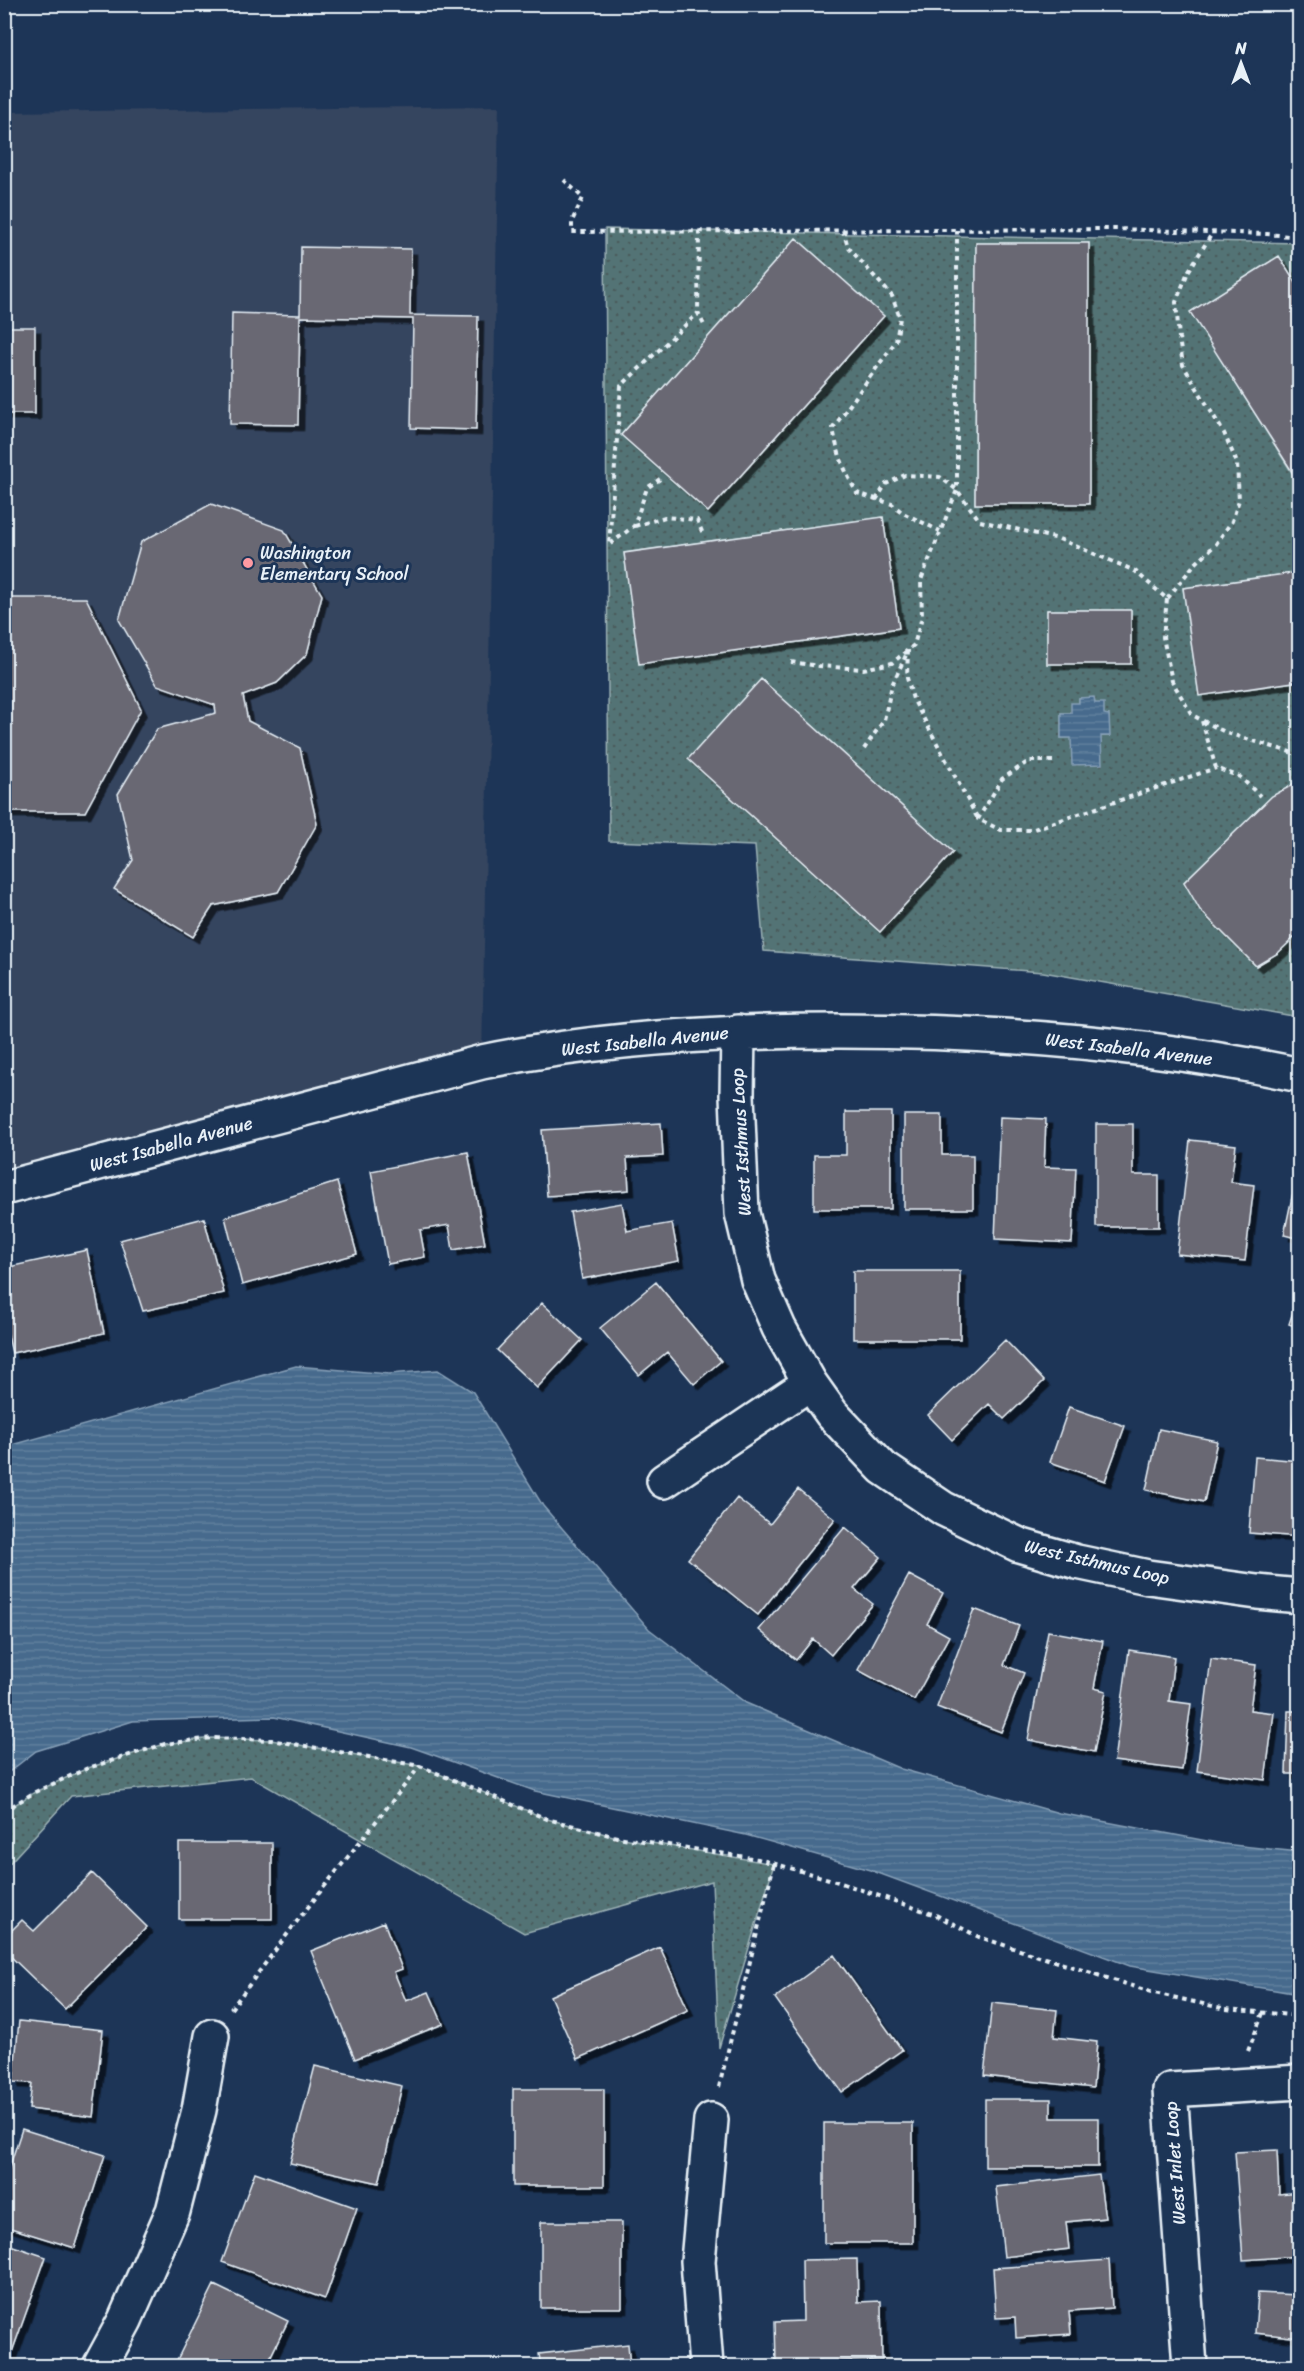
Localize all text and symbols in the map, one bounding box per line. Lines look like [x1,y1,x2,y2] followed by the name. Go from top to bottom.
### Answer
[1211,33,1271,93] north arrow
[1234,34,1247,63] text: N
[260,537,409,590] place label: Washington Elementary School
[241,556,255,570] marker: Washington Elementary School
[560,1016,730,1066] street label: West Isabella Avenue
[1044,1023,1214,1075] street label: West Isabella Avenue
[721,1067,761,1217] street label: West Isthmus Loop
[86,1107,256,1181] street label: West Isabella Avenue
[1021,1530,1173,1594] street label: West Isthmus Loop
[1155,2100,1195,2226] street label: West Inlet Loop

